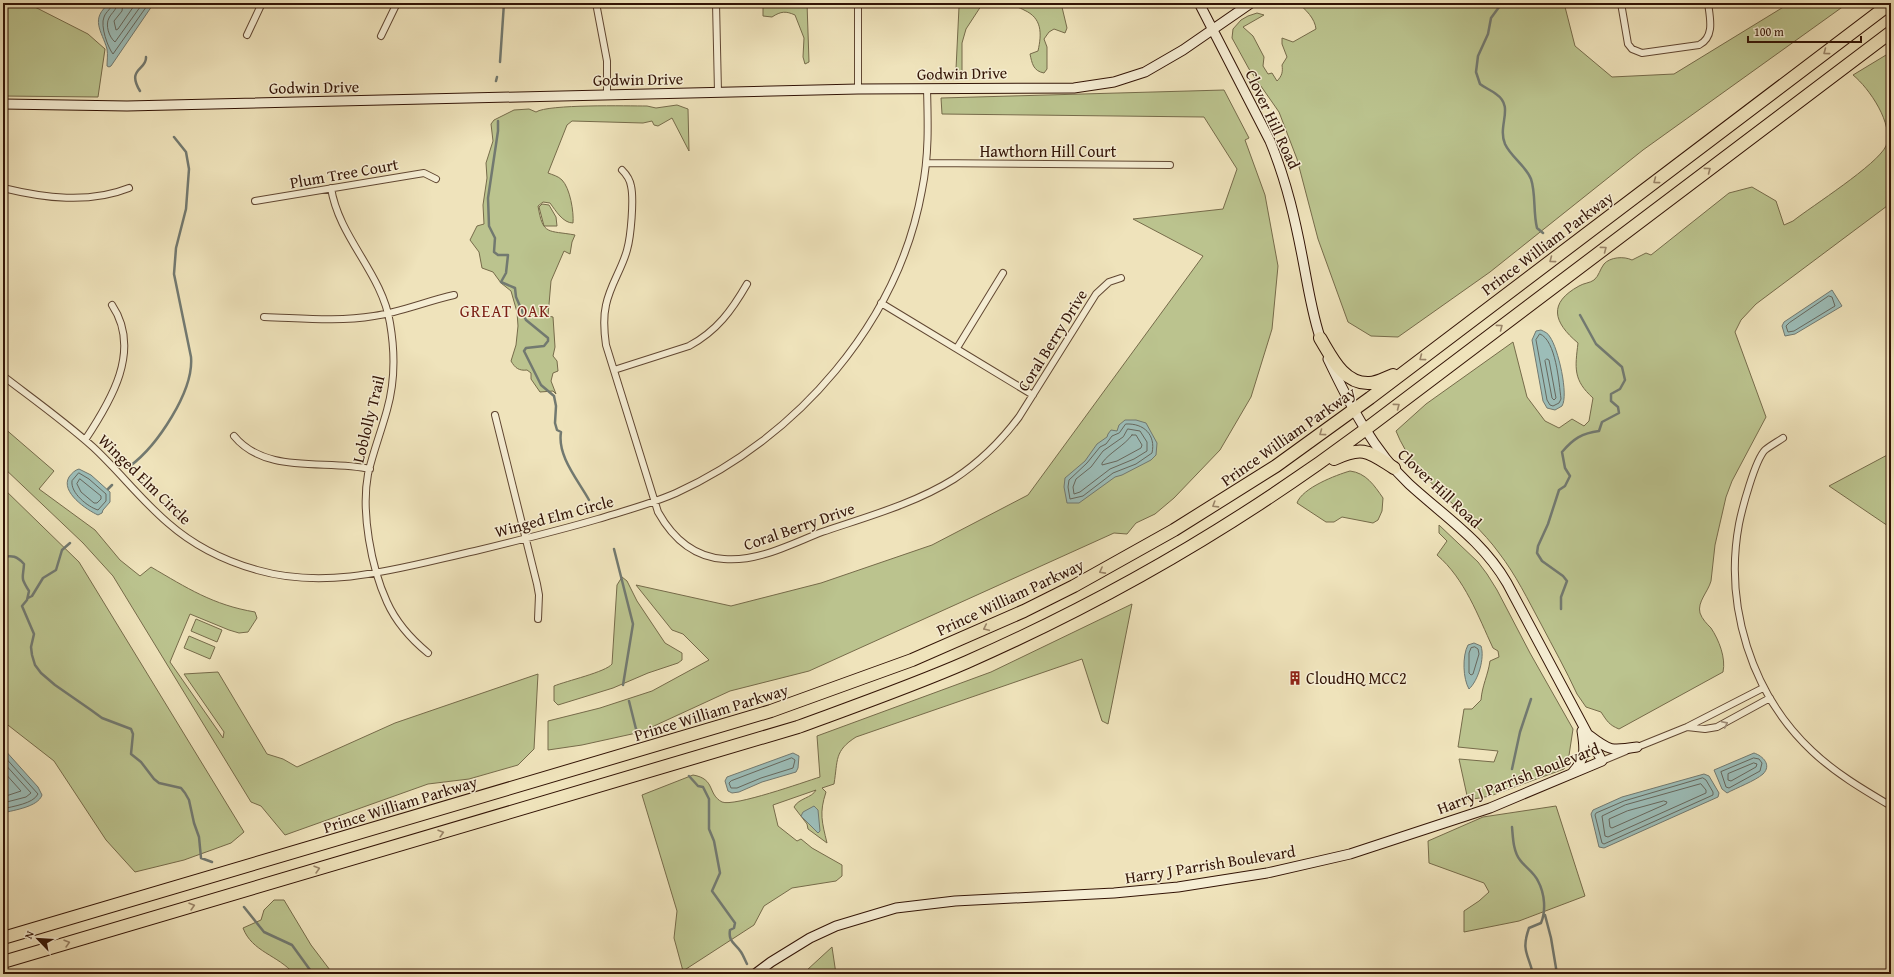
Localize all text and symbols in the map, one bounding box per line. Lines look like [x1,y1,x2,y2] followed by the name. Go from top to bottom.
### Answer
[1748,18,1861,44] scale bar
[1754,23,1784,40] text: 100 m
[1824,47,1831,54] one-way arrow
[917,60,1007,86] street label: Godwin Drive
[1239,65,1307,173] street label: Clover Hill Road
[593,66,683,92] street label: Godwin Drive
[269,74,359,100] street label: Godwin Drive
[980,139,1117,163] street label: Hawthorn Hill Court
[288,152,401,194] street label: Plum Tree Court
[1703,168,1710,175] one-way arrow
[1653,176,1660,183] one-way arrow
[1476,185,1618,301] street label: Prince William Parkway
[1600,247,1607,254] one-way arrow
[1550,255,1557,262] one-way arrow
[1011,284,1093,396] street label: Coral Berry Drive
[460,298,550,323] district label: GREAT OAK
[1496,325,1503,332] one-way arrow
[1420,353,1427,360] one-way arrow
[346,372,391,465] street label: Loblolly Trail
[1216,380,1360,492] street label: Prince William Parkway
[1392,404,1399,411] one-way arrow
[93,428,197,530] street label: Winged Elm Circle
[1320,428,1327,435] one-way arrow
[1393,443,1488,534] street label: Clover Hill Road
[492,489,616,543] street label: Winged Elm Circle
[740,496,858,556] street label: Coral Berry Drive
[1212,501,1219,508] one-way arrow
[932,552,1088,642] street label: Prince William Parkway
[1099,566,1106,573] one-way arrow
[982,623,990,631] one-way arrow
[1306,666,1407,690] place label: CloudHQ MCC2
[1287,670,1303,686] building icon: CloudHQ MCC2
[631,677,791,747] street label: Prince William Parkway
[1720,721,1728,729] one-way arrow
[1433,736,1603,820] street label: Harry J Parrish Boulevard
[320,769,480,839] street label: Prince William Parkway
[438,829,445,837] one-way arrow
[1123,839,1297,889] street label: Harry J Parrish Boulevard
[313,865,320,874] one-way arrow
[188,902,195,911] one-way arrow
[18,919,58,959] north arrow
[20,927,38,941] text: N
[64,939,71,948] one-way arrow

